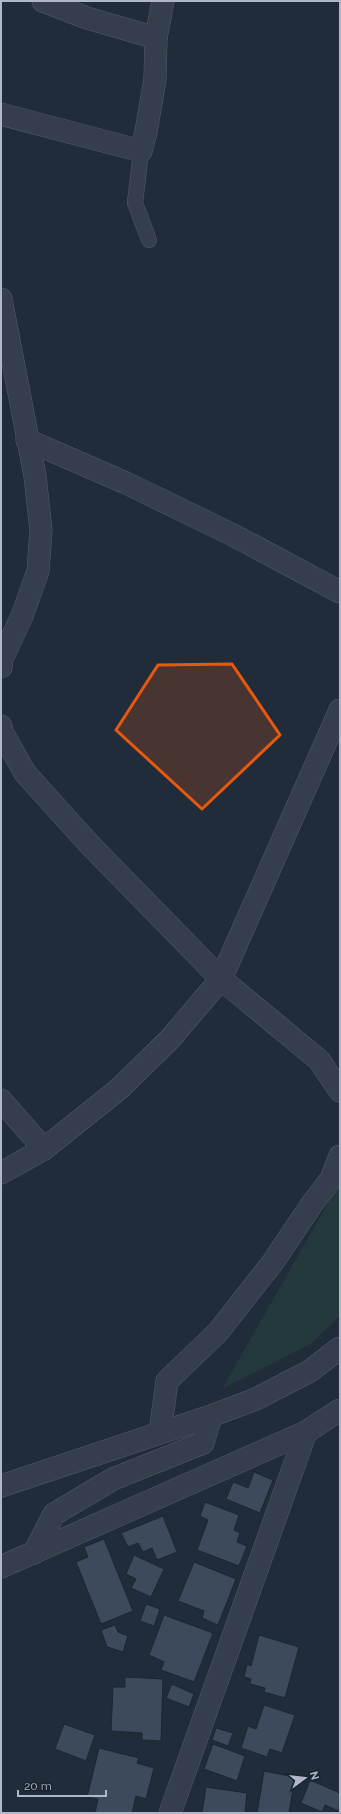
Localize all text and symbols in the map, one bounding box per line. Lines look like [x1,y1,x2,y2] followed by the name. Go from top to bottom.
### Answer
[285,1758,325,1798] north arrow
[307,1770,322,1781] text: N
[18,1772,106,1798] scale bar
[24,1779,52,1793] text: 20 m

